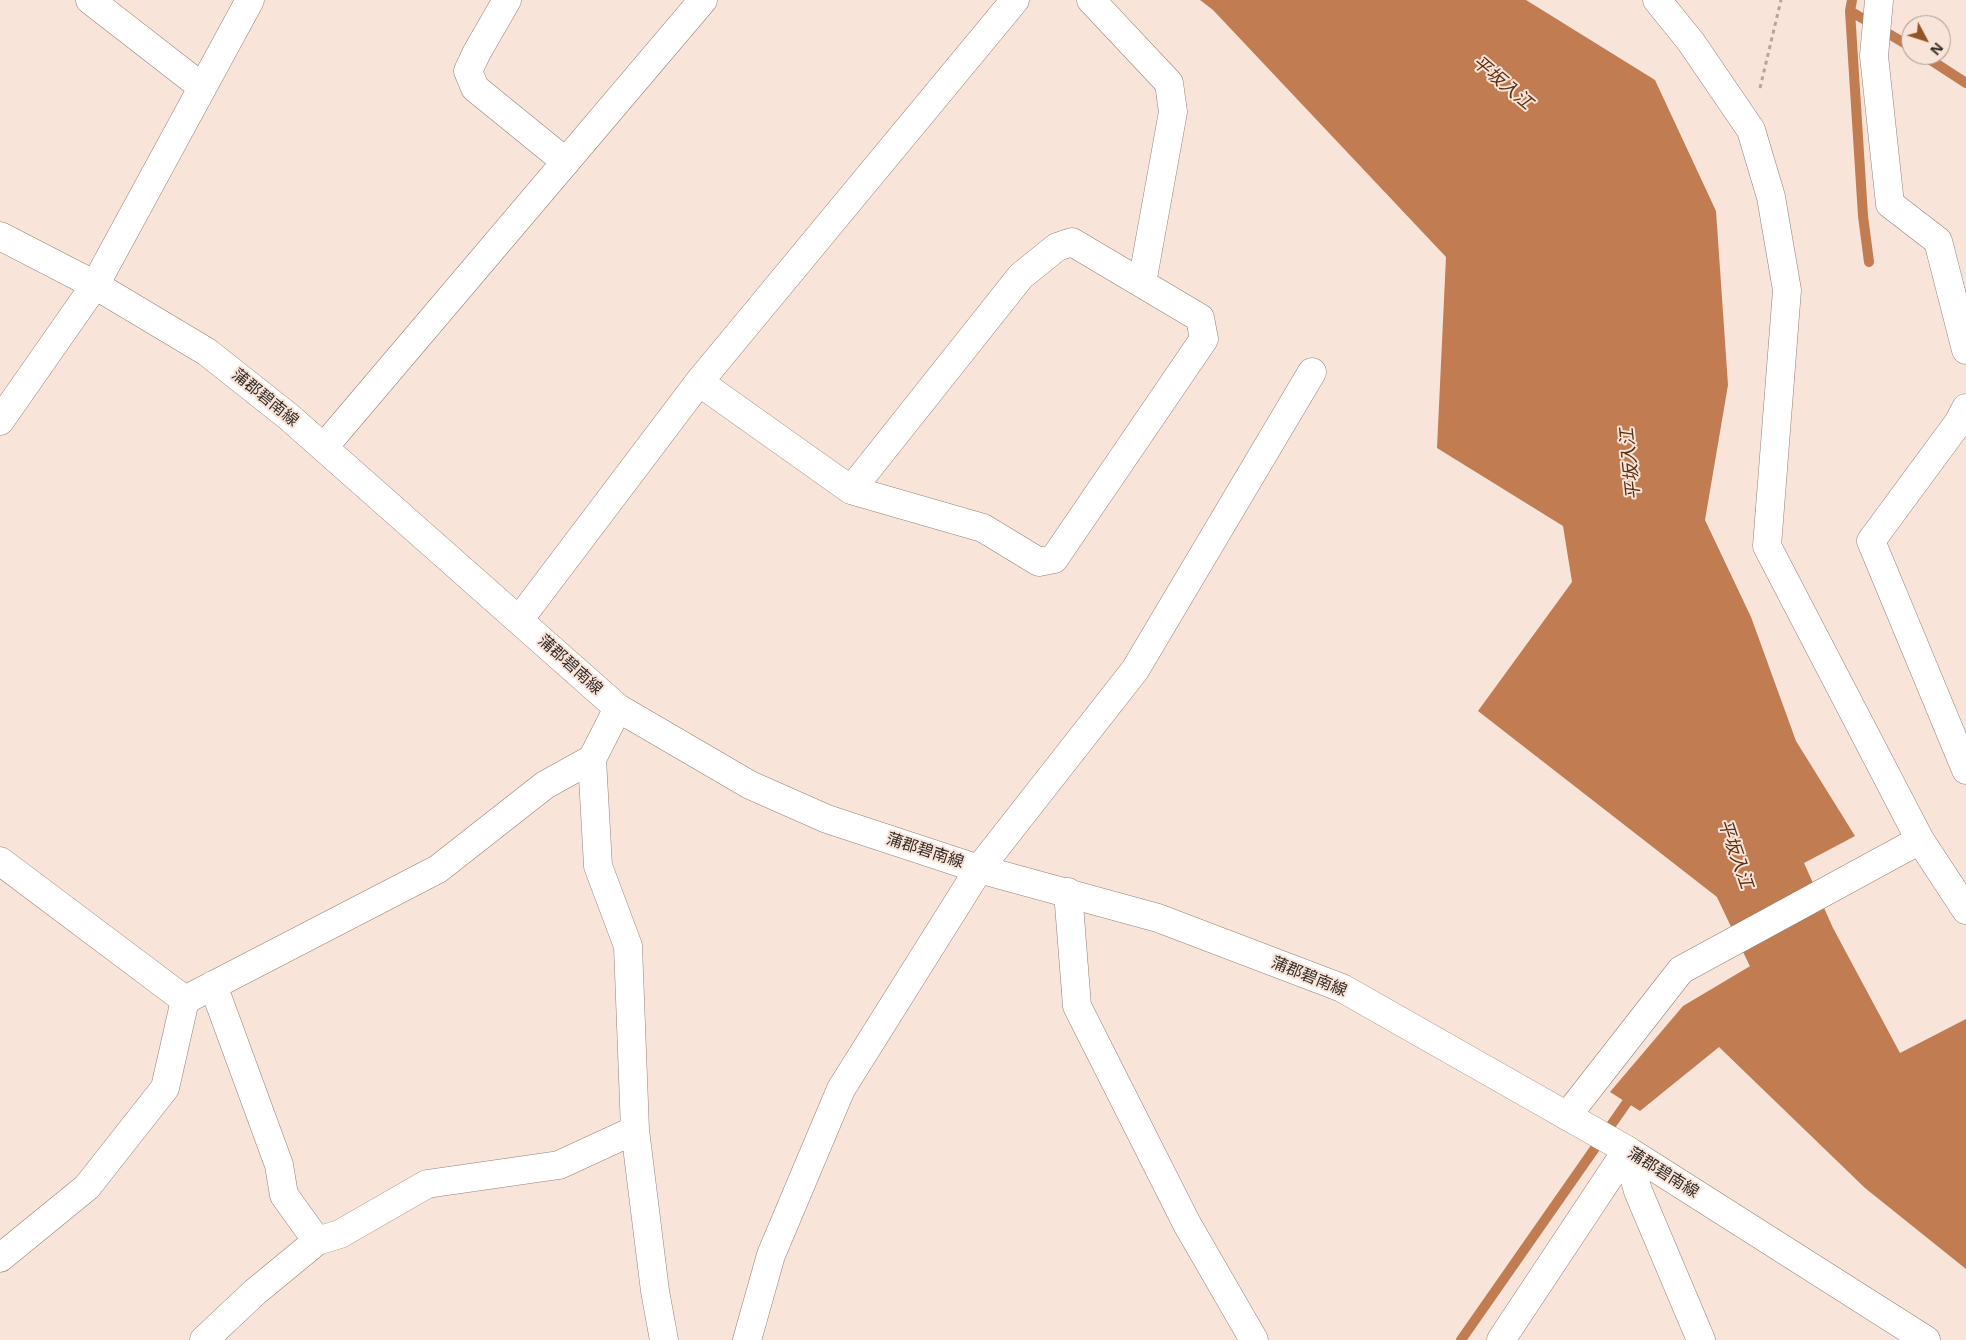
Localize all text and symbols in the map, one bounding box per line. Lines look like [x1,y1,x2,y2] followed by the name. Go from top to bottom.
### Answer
[1901,15,1951,65] north arrow
[1926,39,1948,60] text: N
[1467,52,1537,114] water label: 平坂入江
[228,365,302,431] street label: 蒲郡碧南線
[1616,427,1646,501] water label: 平坂入江
[534,631,606,699] street label: 蒲郡碧南線
[1713,816,1757,892] water label: 平坂入江
[884,830,966,872] street label: 蒲郡碧南線
[1268,953,1350,1001] street label: 蒲郡碧南線
[1624,1144,1702,1202] street label: 蒲郡碧南線

